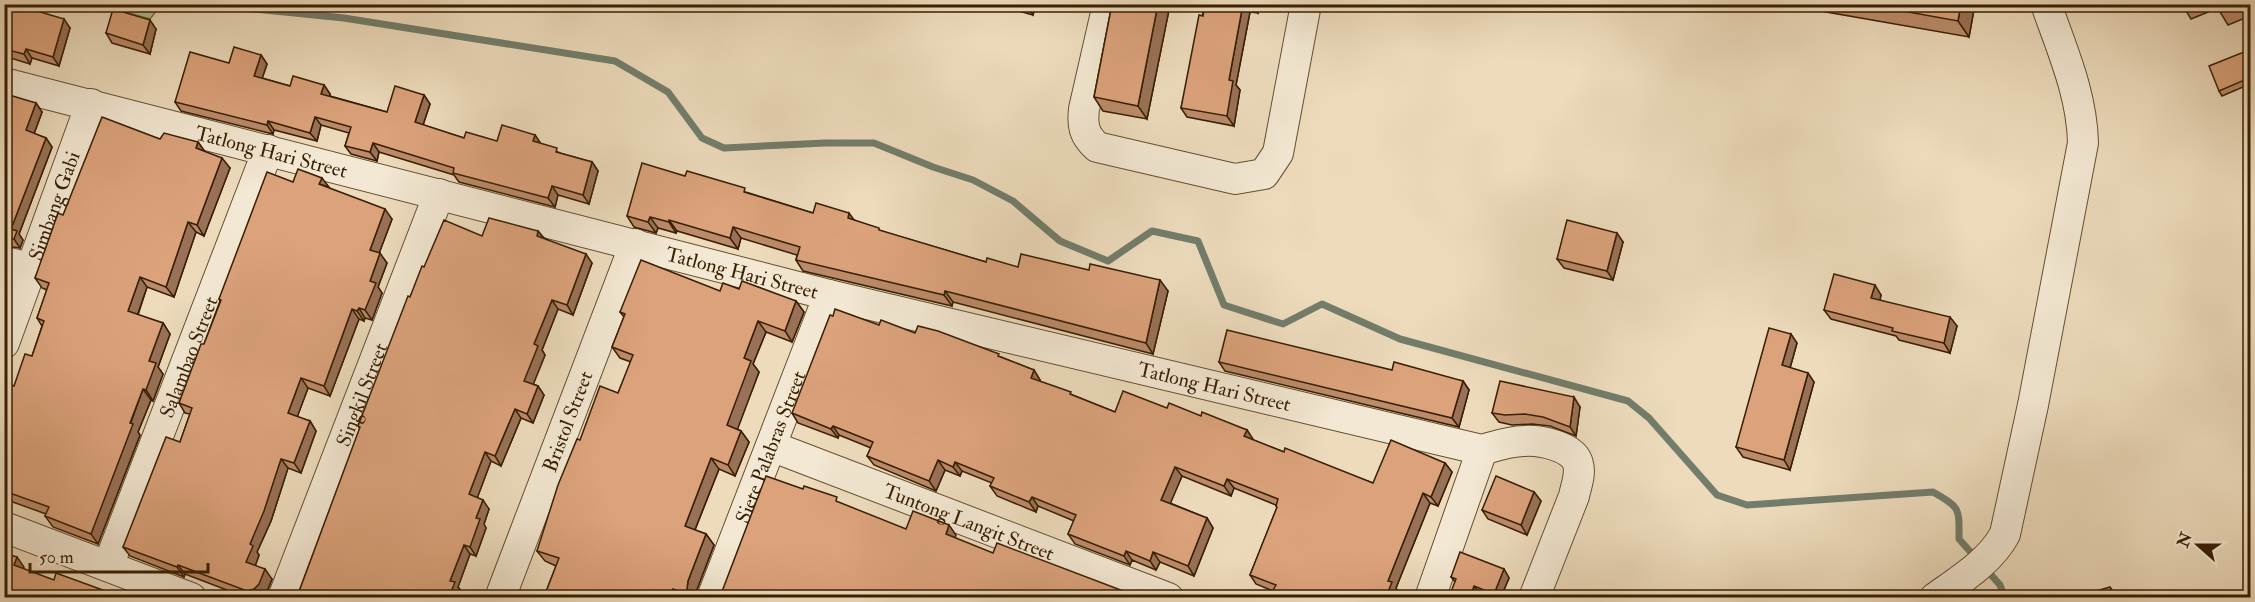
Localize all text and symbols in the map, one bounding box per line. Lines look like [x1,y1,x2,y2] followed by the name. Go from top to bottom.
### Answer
[193,120,351,183] street label: Tatlong Hari Street
[23,148,85,264] street label: Simbang Gabi
[663,241,821,304] street label: Tatlong Hari Street
[154,292,223,421] street label: Salambao Street
[330,339,393,450] street label: Singkil Street
[1136,356,1294,417] street label: Tatlong Hari Street
[537,367,598,475] street label: Bristol Street
[730,367,811,527] street label: Siete Palabras Street
[880,478,1058,566] street label: Tuntong Langit Street
[2168,515,2228,575] north arrow
[2173,529,2197,551] text: N
[30,536,208,574] scale bar
[39,546,74,569] text: 50 m

